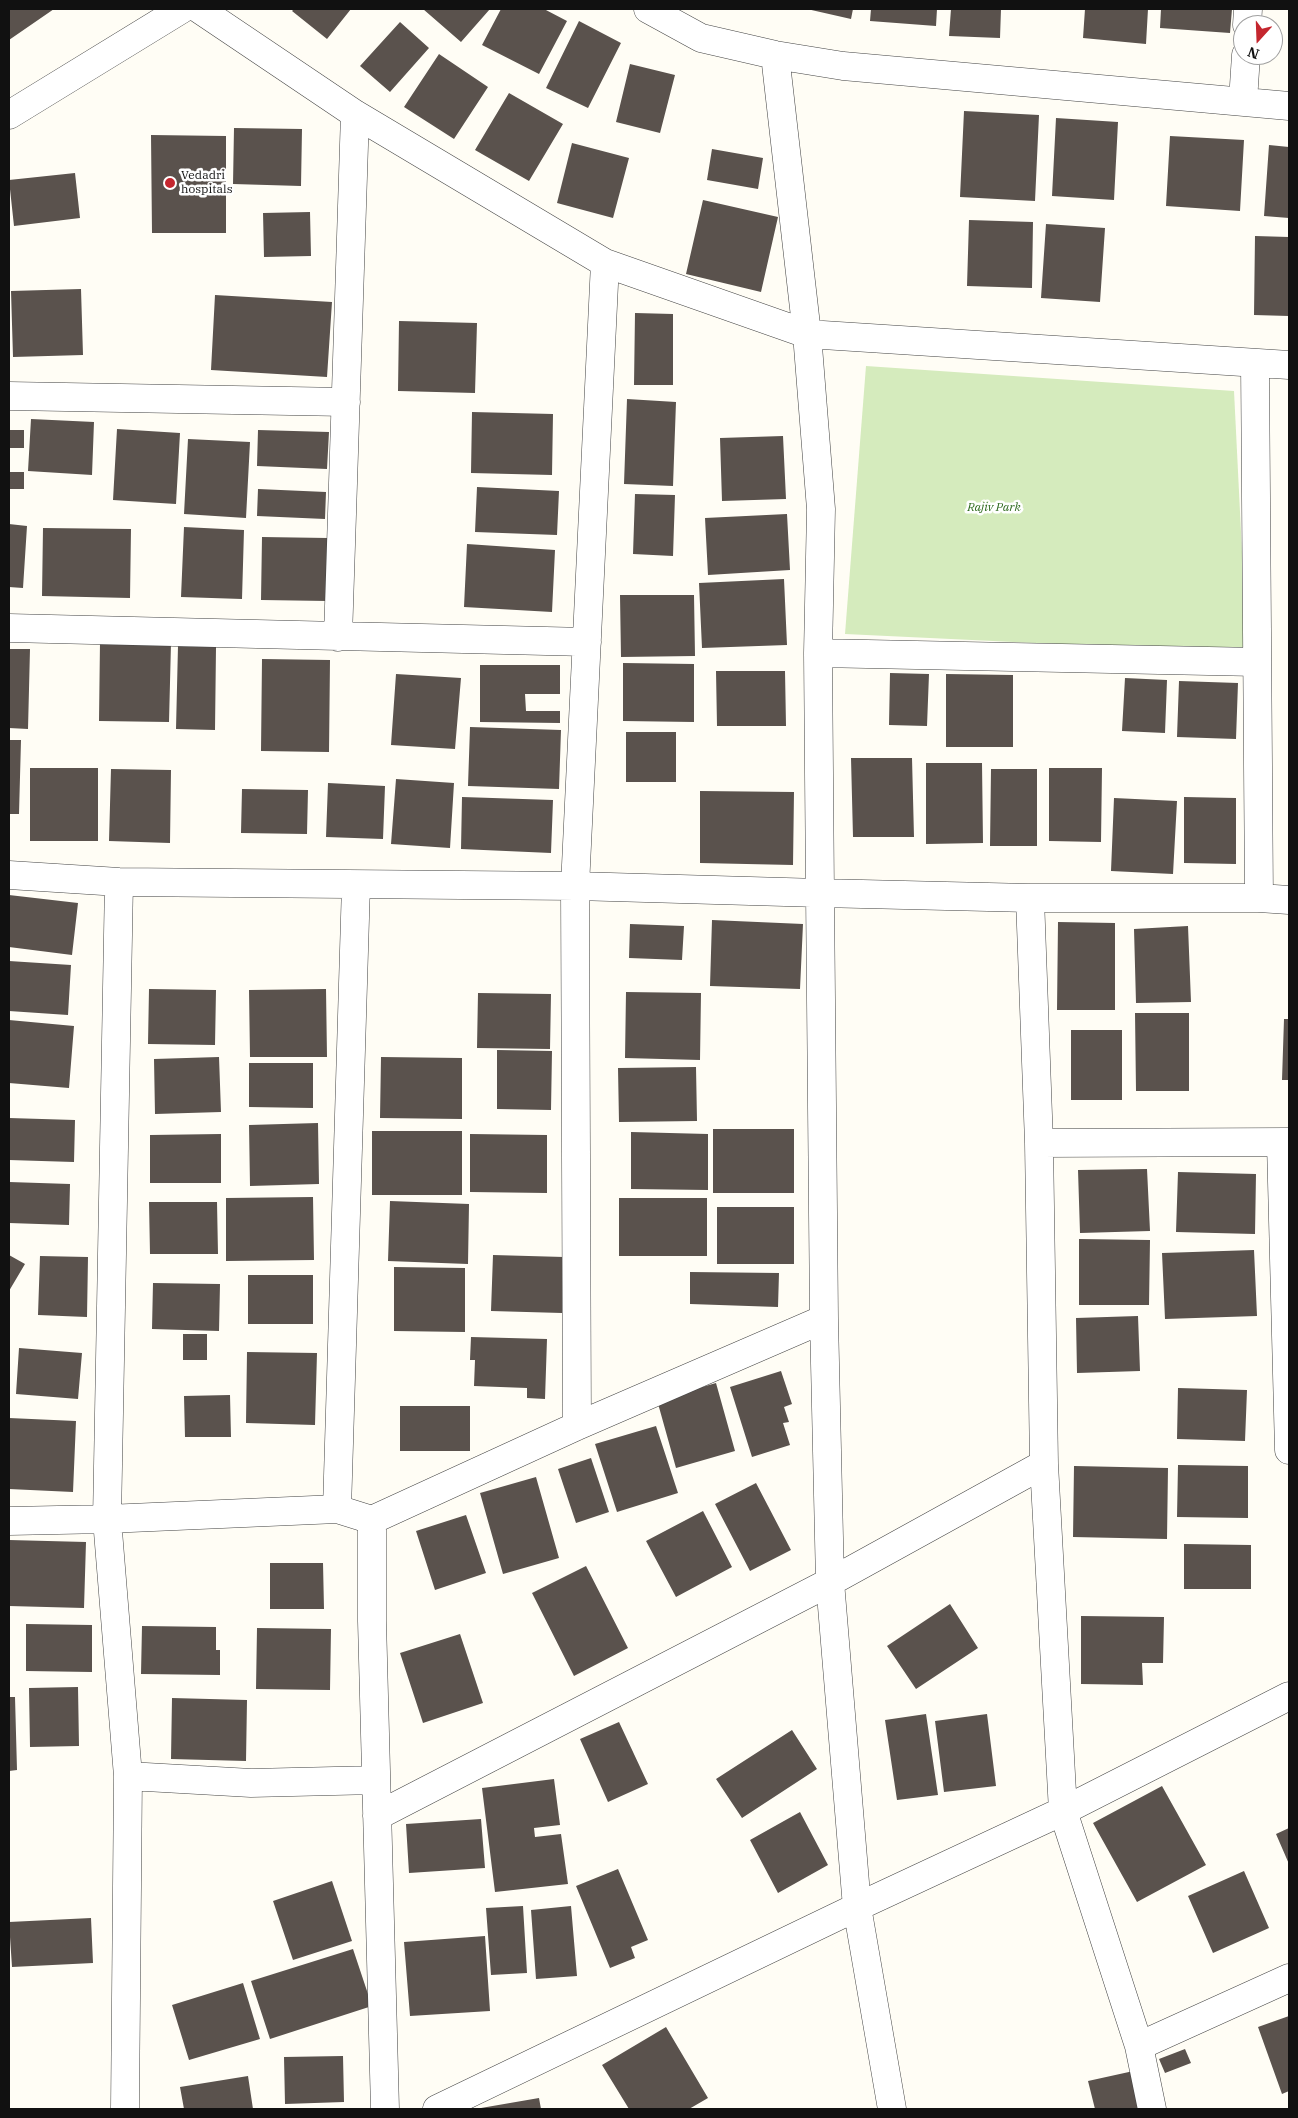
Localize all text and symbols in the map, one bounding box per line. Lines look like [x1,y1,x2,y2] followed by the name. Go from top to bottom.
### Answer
[1233,15,1283,65] north arrow
[1245,43,1262,64] text: N
[181,169,232,197] place label: Vedadri hospitals
[163,176,177,190] marker: Vedadri hospitals
[967,501,1021,515] park label: Rajiv Park

